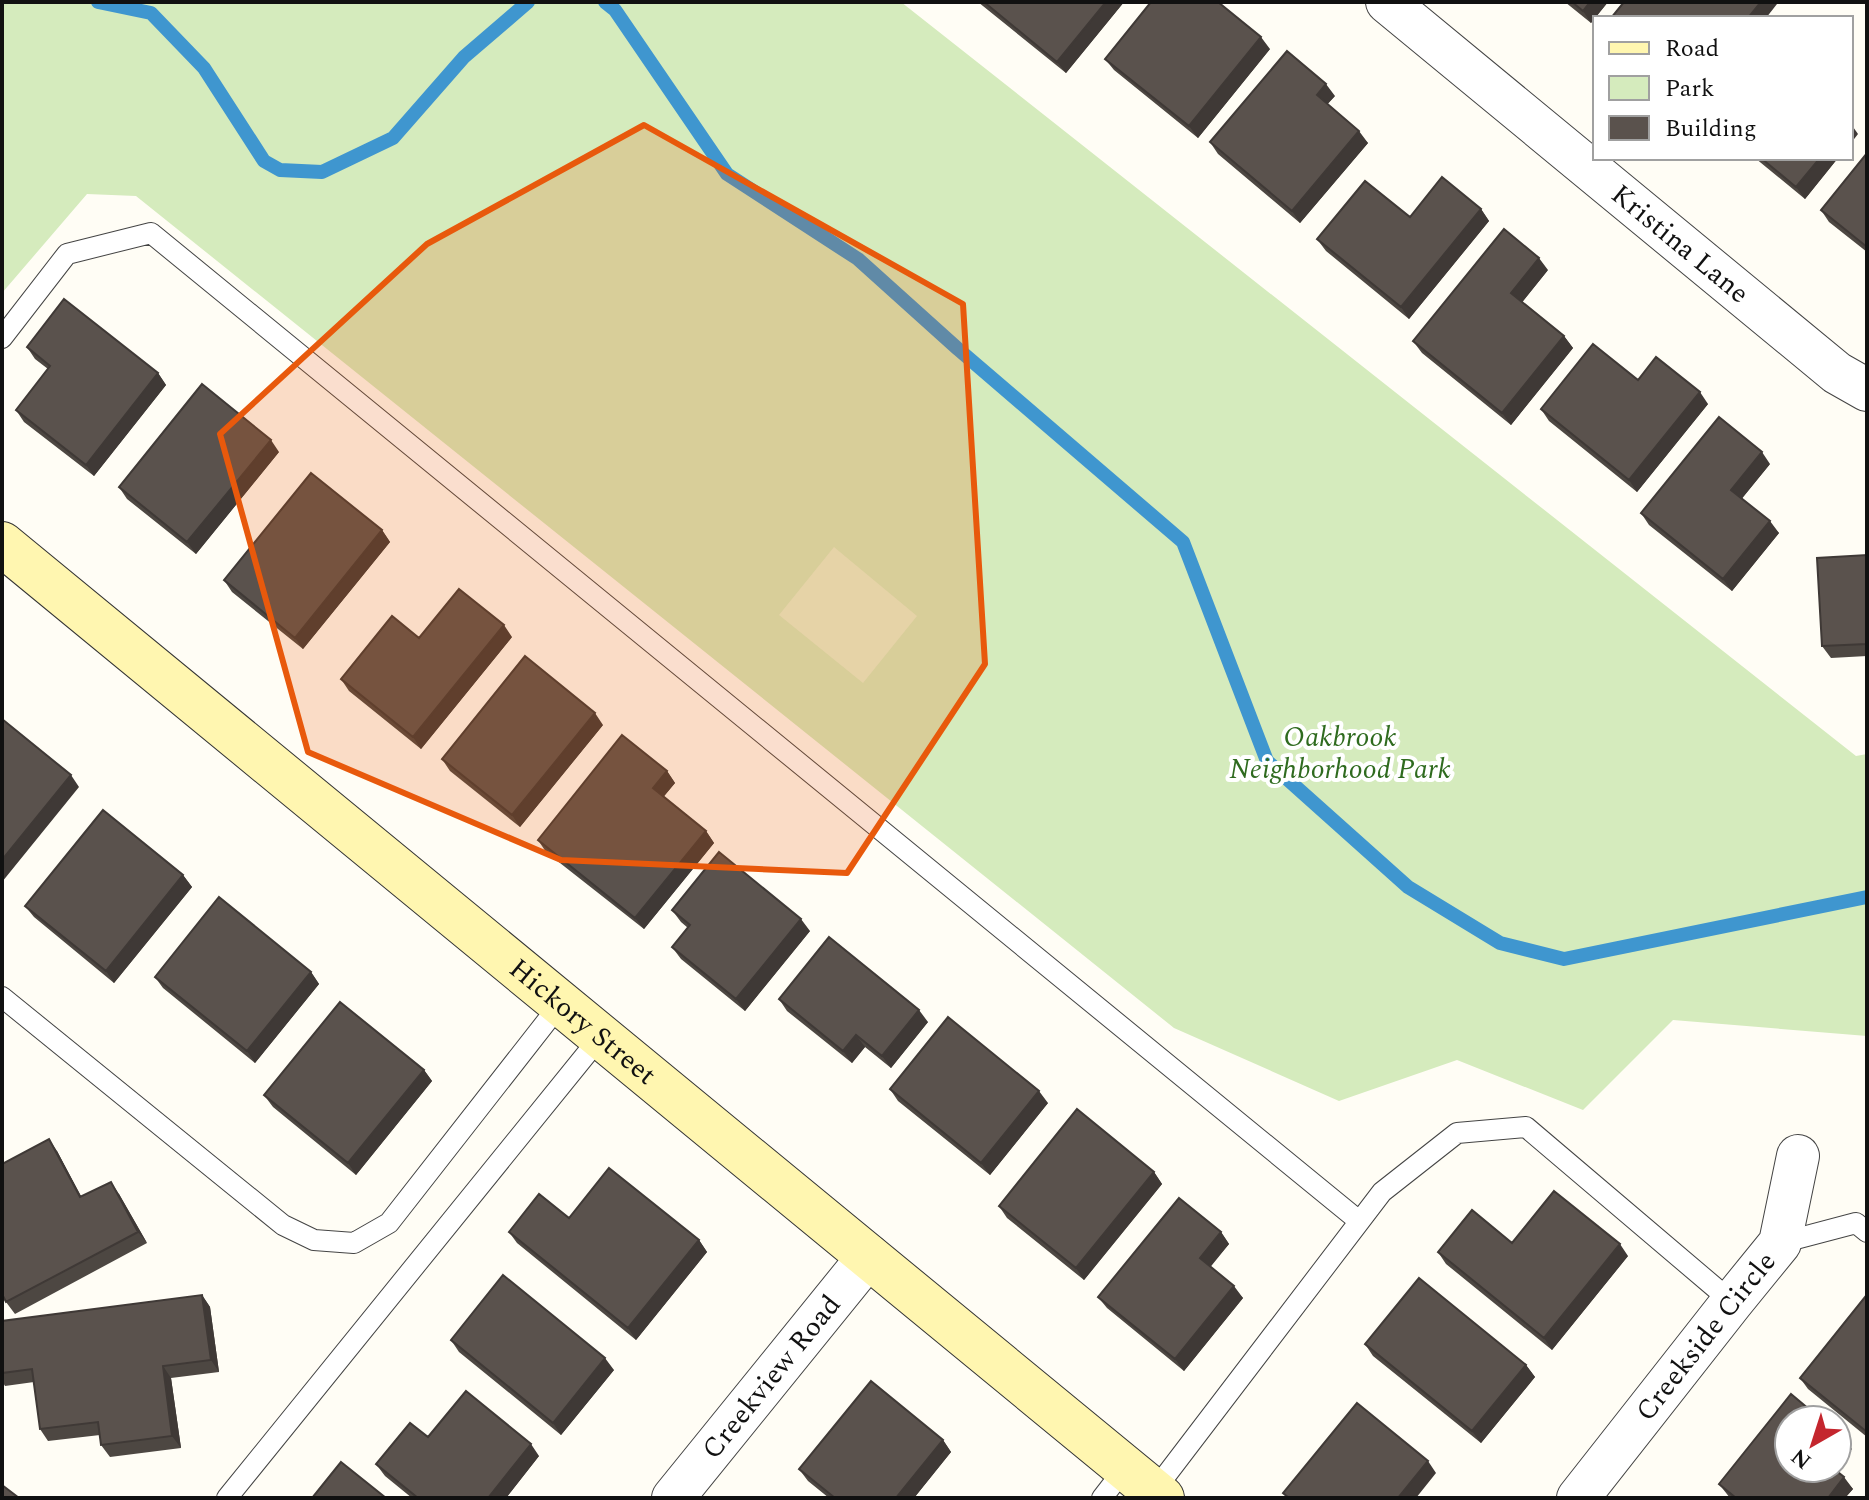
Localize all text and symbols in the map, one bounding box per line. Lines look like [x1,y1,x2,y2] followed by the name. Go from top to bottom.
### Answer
[1593,16,1853,160] legend
[1665,31,1719,67] text: Road
[1665,71,1715,107] text: Park
[1665,111,1757,147] text: Building
[1601,173,1759,314] street label: Kristina Lane
[1229,716,1451,791] park label: Oakbrook Neighborhood Park
[500,948,666,1096] street label: Hickory Street
[1625,1242,1786,1430] street label: Creekside Circle
[691,1285,851,1468] street label: Creekview Road
[1773,1404,1853,1484] north arrow
[1784,1440,1819,1477] text: N

